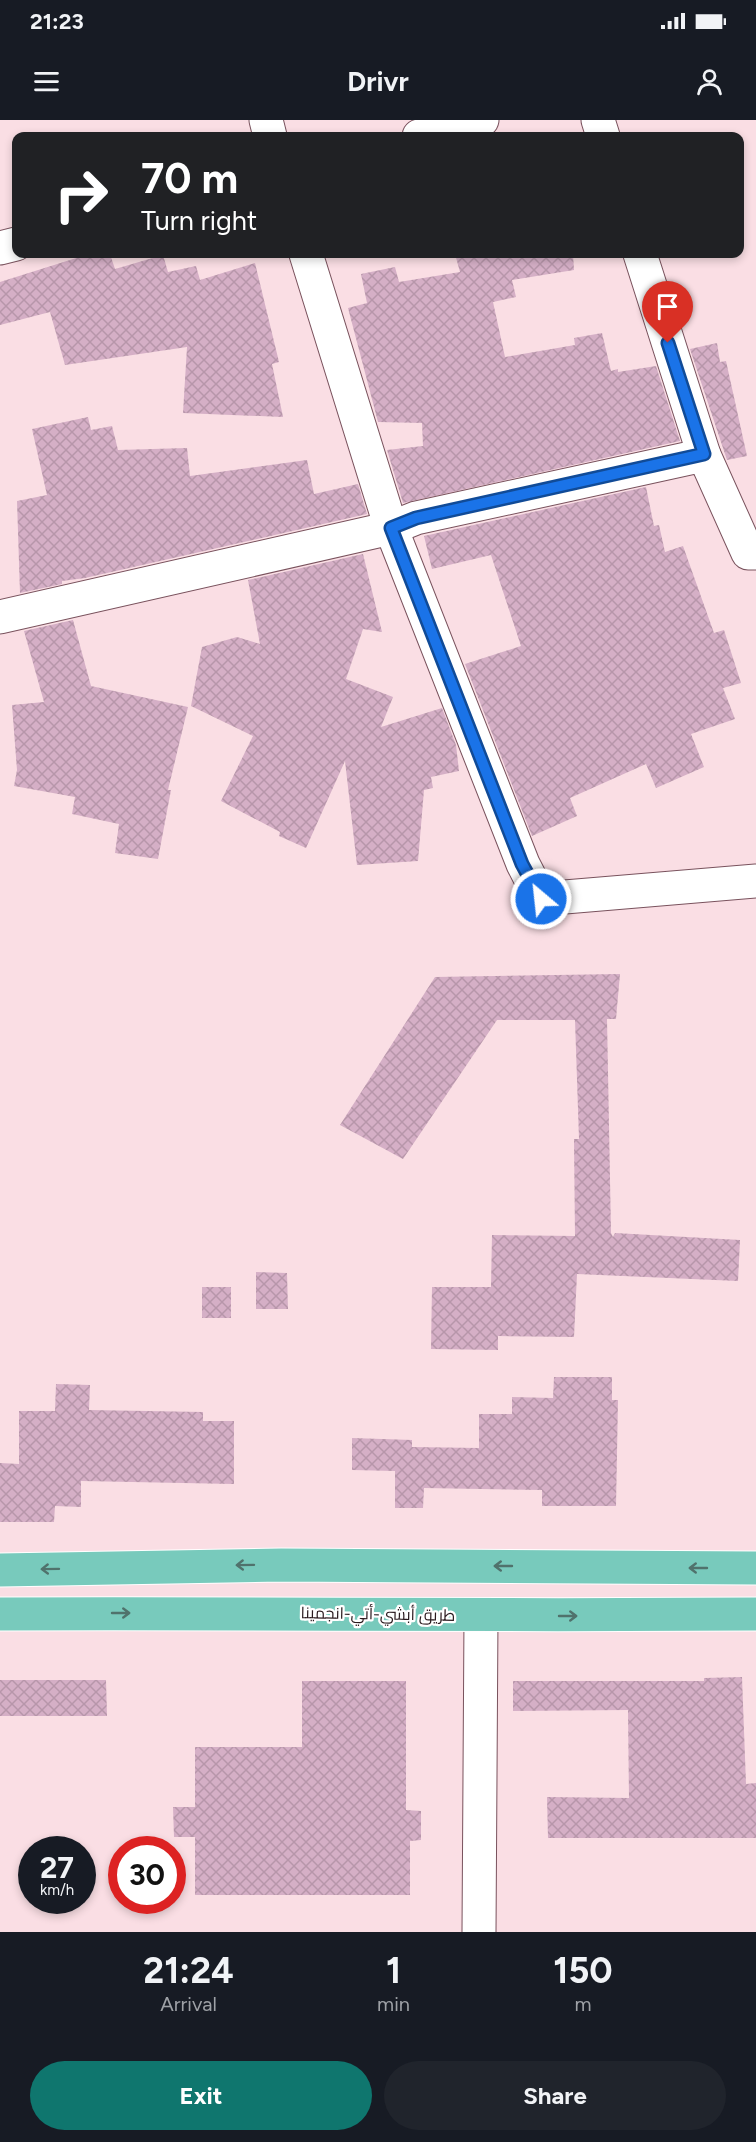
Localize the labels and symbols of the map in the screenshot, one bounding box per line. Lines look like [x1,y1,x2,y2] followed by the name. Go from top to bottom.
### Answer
[642,281,693,343] pin
[509,867,573,931] position arrow
[235,1559,255,1571] one-way arrow
[493,1560,513,1572] one-way arrow
[688,1562,708,1573] one-way arrow
[40,1563,60,1575] one-way arrow
[300,1603,455,1629] street label: طريق أبشي-أتي-انجمينا
[111,1607,131,1619] one-way arrow
[558,1610,578,1622] one-way arrow
[108,1836,186,1914] speed limit sign: 30

